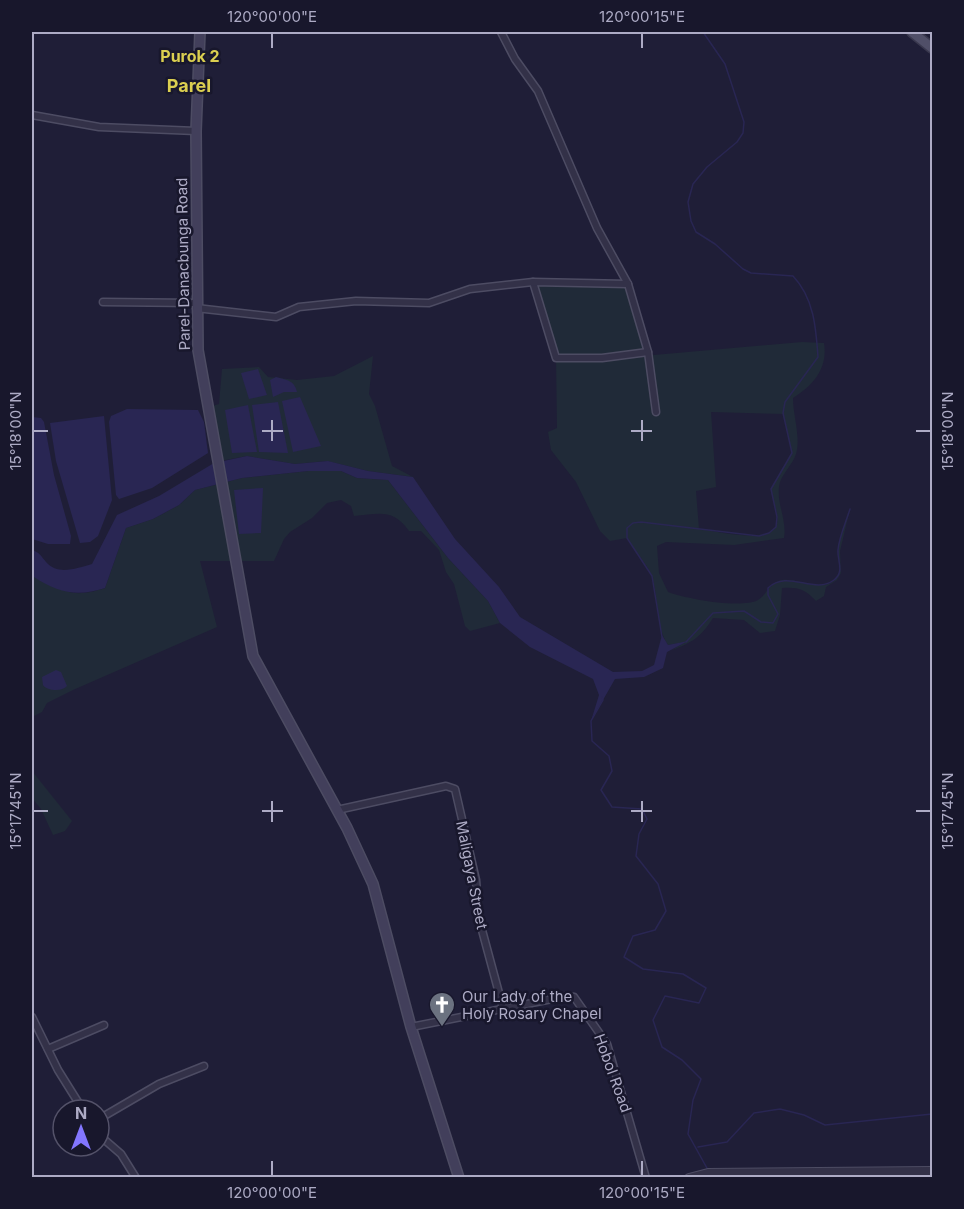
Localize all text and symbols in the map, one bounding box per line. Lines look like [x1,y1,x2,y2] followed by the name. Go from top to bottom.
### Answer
[227,7,317,26] text: 120°00'00"E
[599,7,685,26] text: 120°00'15"E
[160,46,220,66] district label: Purok 2
[167,75,211,96] district label: Parel
[172,177,194,351] street label: Parel-Danacbunga Road
[6,391,25,471] text: 15°18'00"N
[938,391,957,471] text: 15°18'00"N
[6,772,25,850] text: 15°17'45"N
[938,772,957,850] text: 15°17'45"N
[452,819,492,931] street label: Maligaya Street
[462,987,602,1023] place label: Our Lady of the Holy Rosary Chapel
[427,990,457,1028] church icon: Our Lady of the Holy Rosary Chapel
[590,1031,636,1115] street label: Hobol Road
[51,1098,111,1158] north arrow
[75,1103,87,1123] text: N
[227,1183,317,1202] text: 120°00'00"E
[599,1183,685,1202] text: 120°00'15"E

